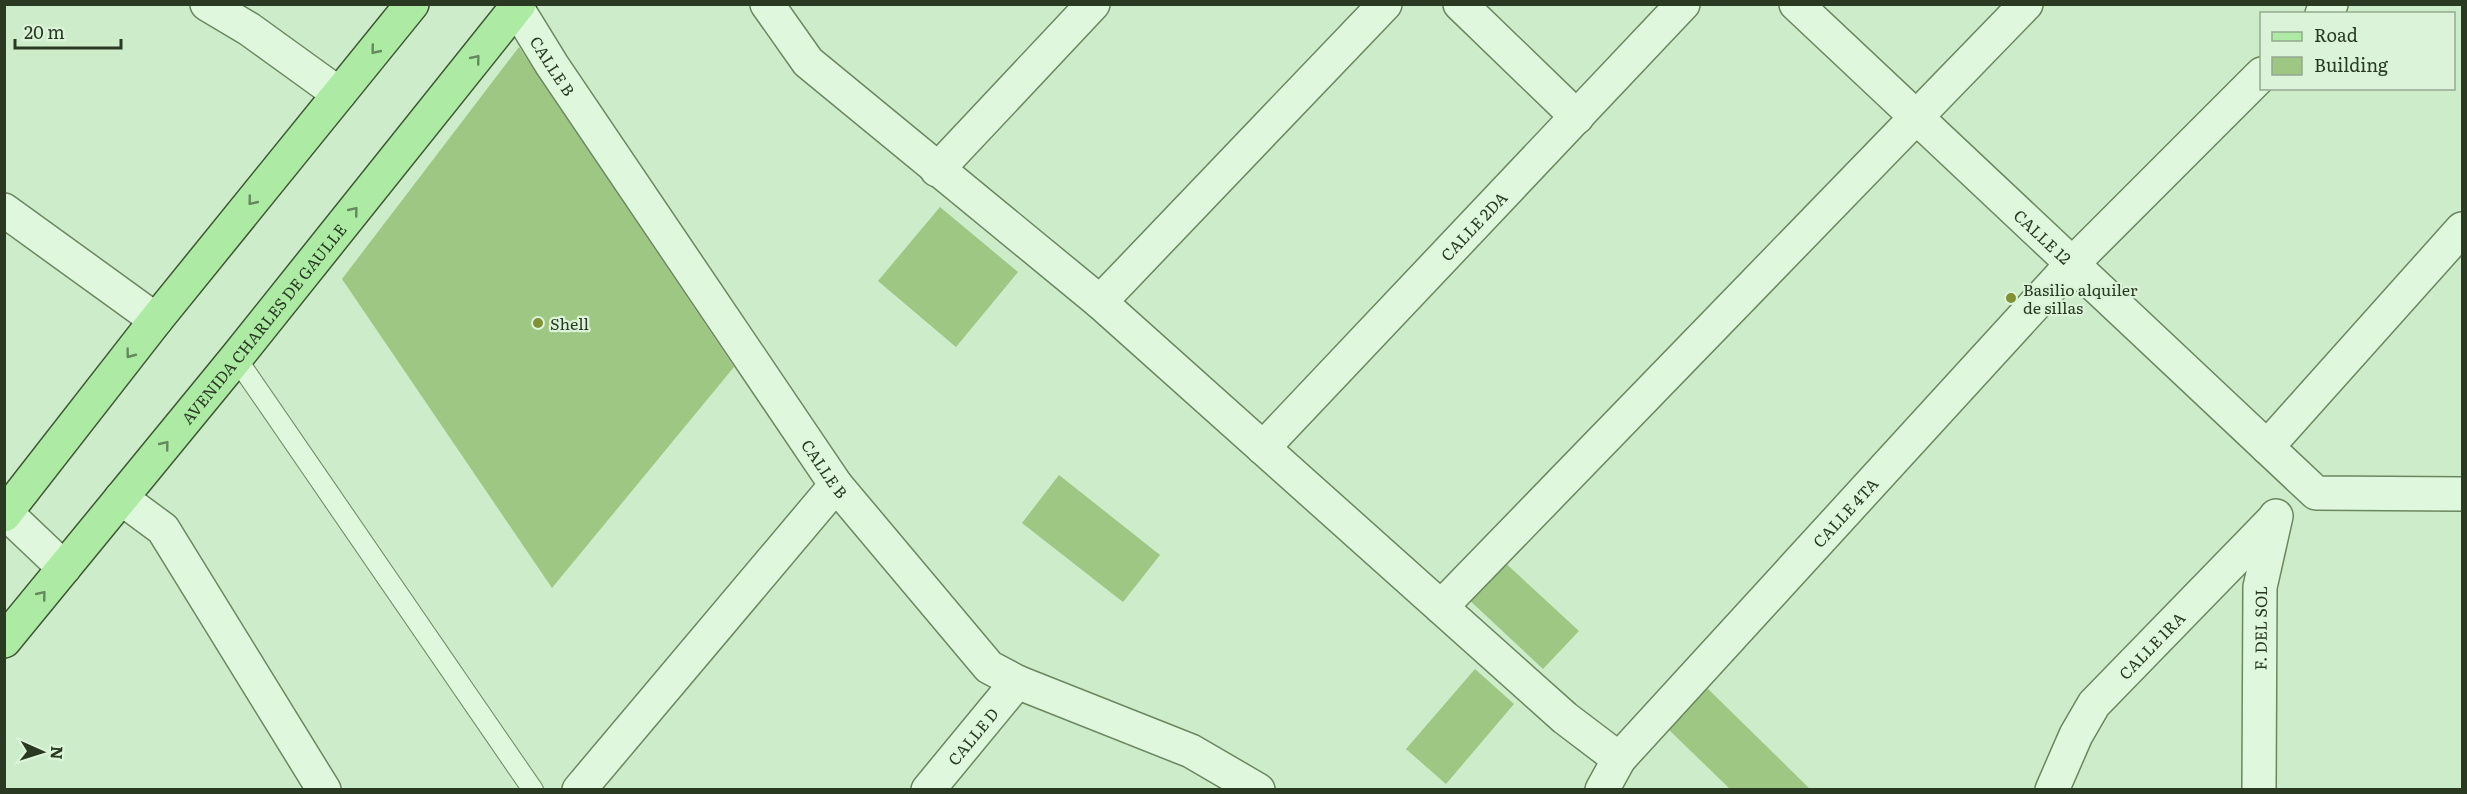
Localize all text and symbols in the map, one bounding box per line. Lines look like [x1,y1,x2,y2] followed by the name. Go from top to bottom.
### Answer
[15,12,122,50] scale bar
[2260,12,2455,90] legend
[24,18,65,45] text: 20 m
[2314,21,2358,48] text: Road
[525,31,581,100] street label: CALLE B
[371,43,382,54] one-way arrow
[2314,51,2389,78] text: Building
[468,55,479,66] one-way arrow
[1434,185,1512,266] street label: CALLE 2DA
[248,194,259,205] one-way arrow
[2009,203,2077,269] street label: CALLE 12
[346,207,357,218] one-way arrow
[175,218,351,429] street label: AVENIDA CHARLES DE GAULLE
[2023,277,2138,319] place label: Basilio alquiler de sillas
[2004,291,2018,305] marker: Basilio alquiler de sillas
[550,311,589,335] place label: Shell
[531,316,545,330] marker: Shell
[127,347,138,358] one-way arrow
[796,434,854,503] street label: CALLE B
[158,440,169,451] one-way arrow
[1807,472,1883,552] street label: CALLE 4TA
[2248,586,2272,670] street label: F. DEL SOL
[34,591,45,602] one-way arrow
[2113,606,2190,684] street label: CALLE 1RA
[941,702,1004,770] street label: CALLE D
[12,722,72,782] north arrow
[46,745,70,760] text: N

